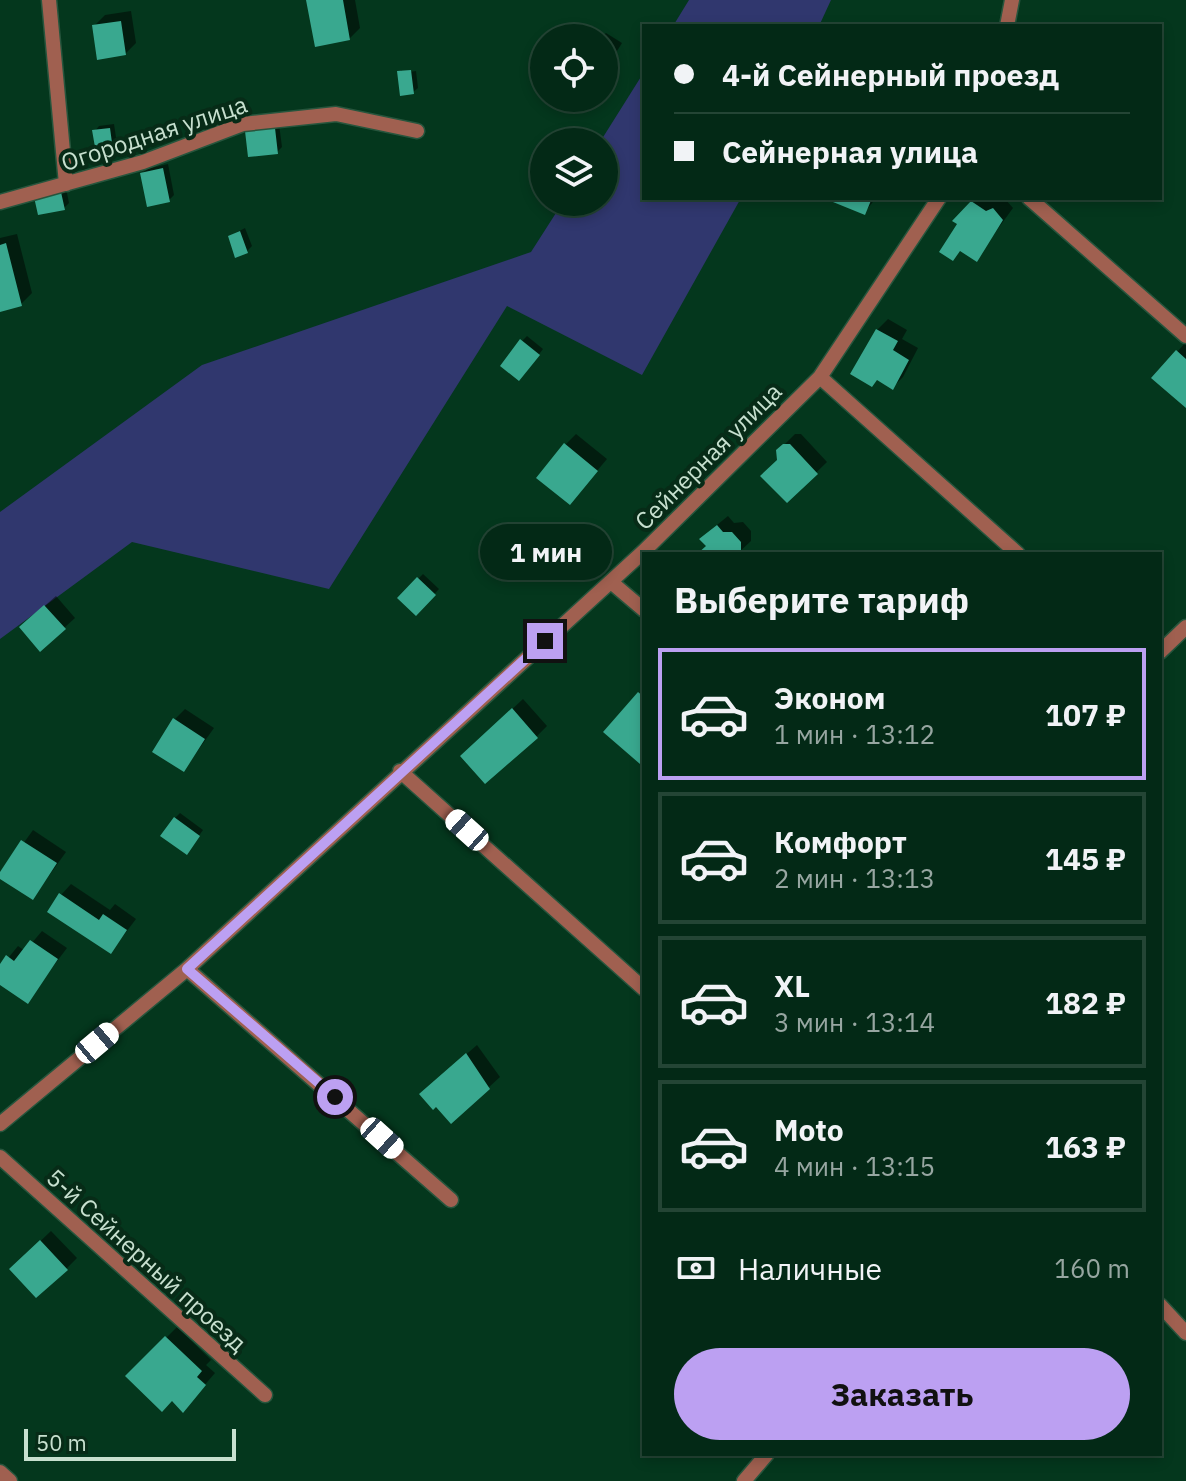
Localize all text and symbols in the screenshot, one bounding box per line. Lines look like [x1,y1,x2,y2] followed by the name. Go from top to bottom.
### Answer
[530,24,618,216] map controls
[530,24,618,112] button: locate
[722,55,1059,94] text: 4-й Сейнерный проезд
[57,88,251,178] street label: Огородная улица
[530,128,618,216] button: layers
[722,132,978,171] text: Сейнерная улица
[628,376,788,536] street label: Сейнерная улица
[479,525,611,581] callout: 1 мин
[510,535,582,569] text: 1 мин
[674,576,969,623] text: Выберите тариф
[527,623,563,659] route end
[678,678,750,750] icon: car
[774,678,885,717] text: Эконом
[1045,695,1126,734] text: 107 ₽
[774,717,935,751] text: 1 мин · 13:12
[441,805,493,855] car
[678,822,750,894] icon: car
[774,822,907,861] text: Комфорт
[1045,839,1126,878] text: 145 ₽
[774,861,935,895] text: 2 мин · 13:13
[678,966,750,1038] icon: car
[774,966,810,1005] text: XL
[1045,983,1126,1022] text: 182 ₽
[774,1005,935,1039] text: 3 мин · 13:14
[71,1018,123,1068] car
[317,1079,353,1115] route start
[678,1110,750,1182] icon: car
[774,1110,844,1149] text: Moto
[356,1113,408,1163] car
[1045,1127,1126,1166] text: 163 ₽
[774,1149,935,1183] text: 4 мин · 13:15
[40,1161,254,1359] street label: 5-й Сейнерный проезд
[674,1246,718,1290] icon: cash
[738,1249,882,1288] text: Наличные
[1054,1251,1130,1285] text: 160 m
[674,1348,1130,1440] button: Заказать
[24,1425,236,1461] scale bar
[36,1428,87,1457] text: 50 m

